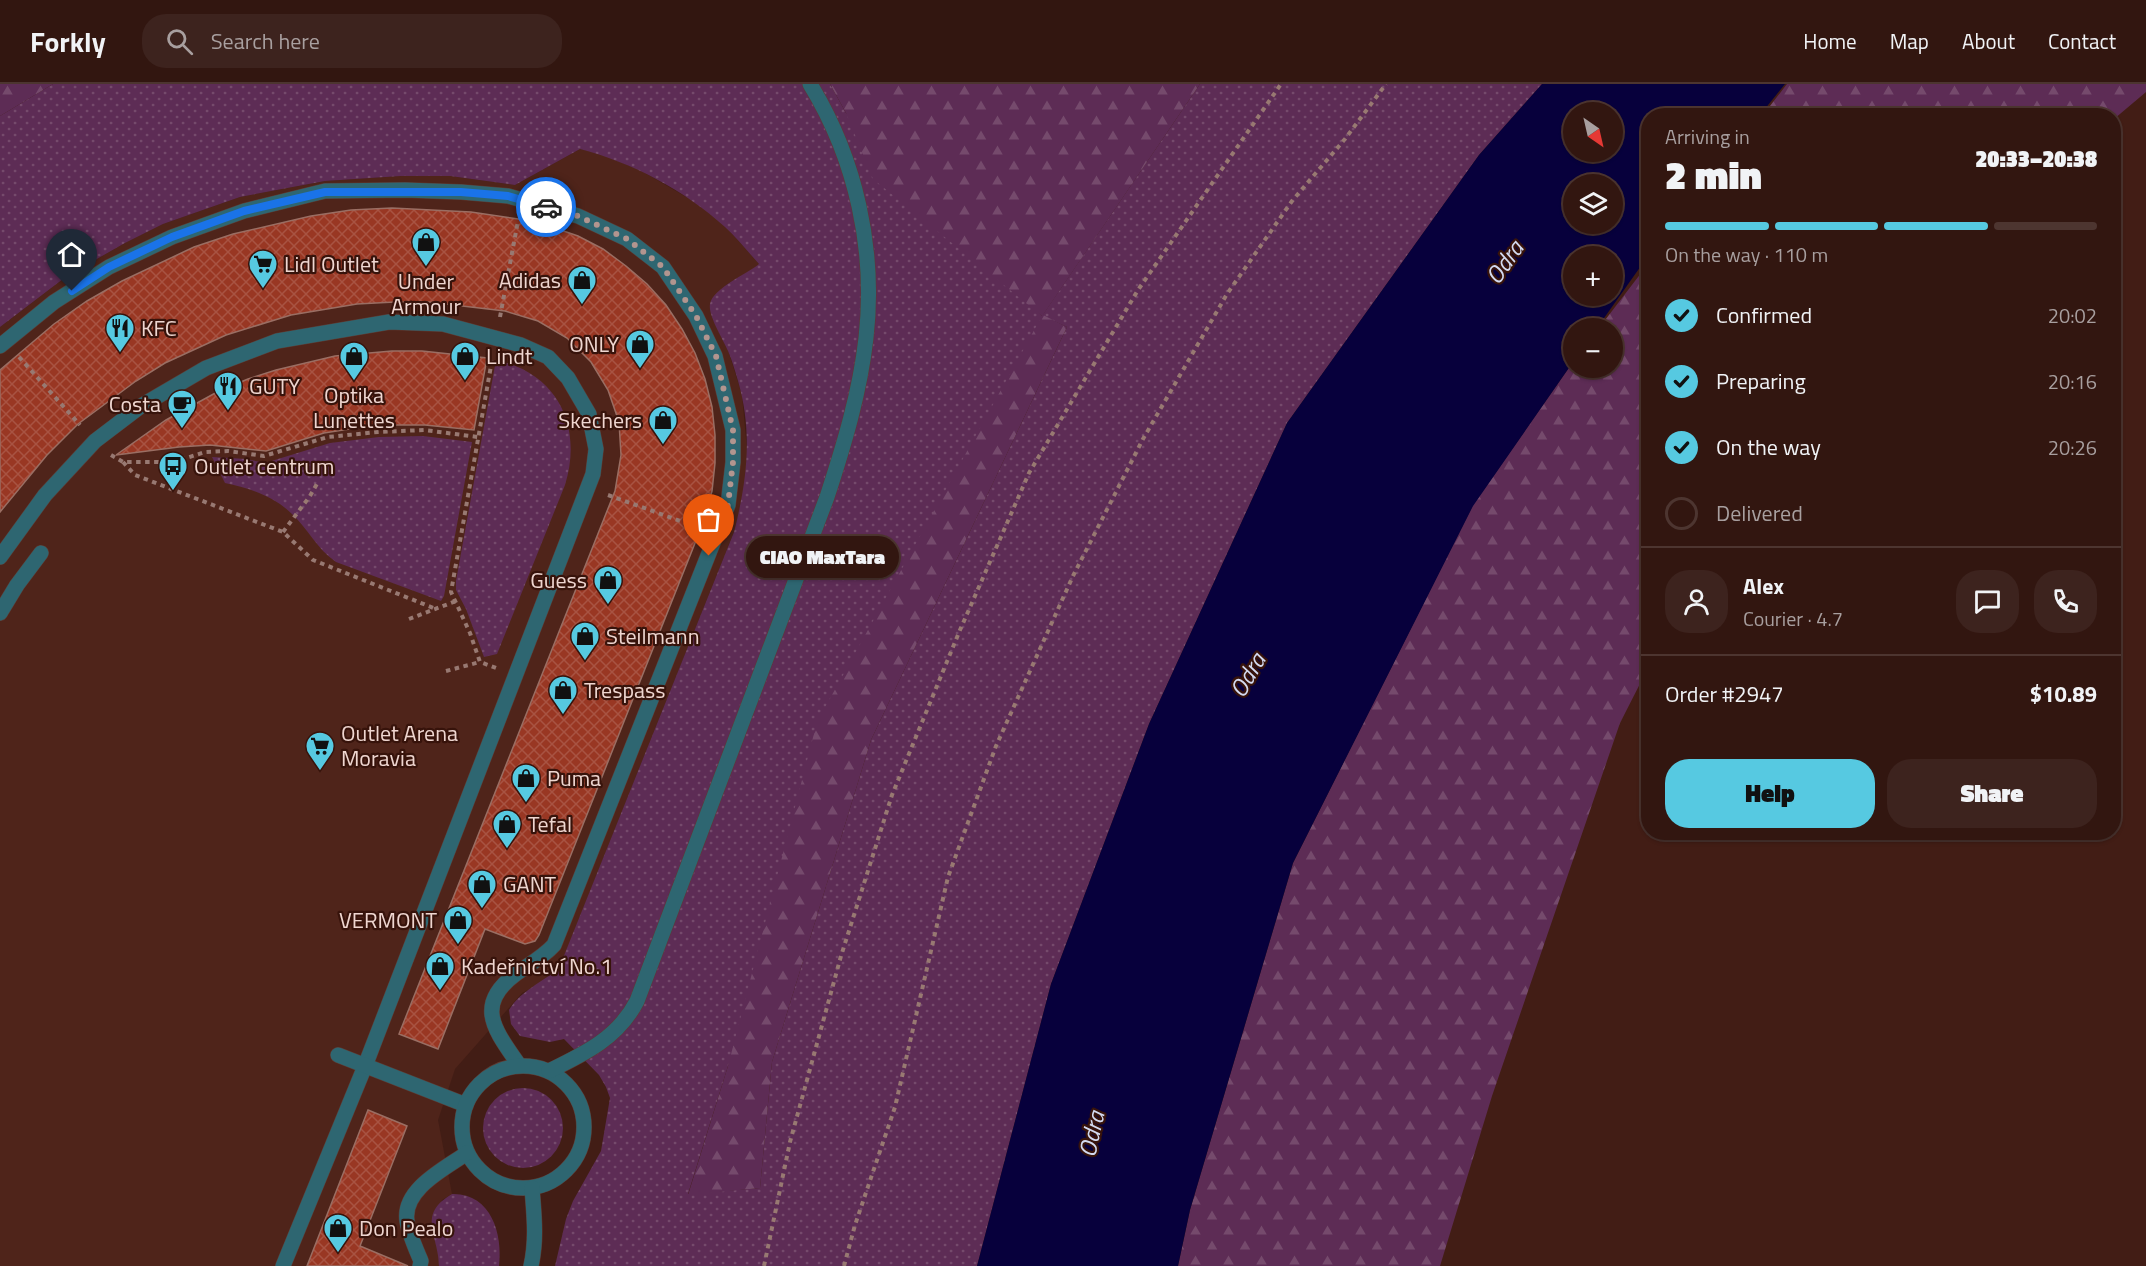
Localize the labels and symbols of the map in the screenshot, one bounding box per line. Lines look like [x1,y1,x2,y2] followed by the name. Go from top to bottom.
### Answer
[1563,102,1623,162] north arrow
[516,177,576,237] courier
[410,226,442,268] shop icon: Under Armour
[46,229,97,291] pin
[1476,231,1533,291] water label: Odra
[284,247,379,281] place label: Lidl Outlet
[247,248,279,290] supermarket icon: Lidl Outlet
[499,263,561,297] place label: Adidas
[391,264,461,323] place label: Under Armour
[566,264,598,306] shop icon: Adidas
[141,311,177,345] place label: KFC
[104,312,136,354] restaurant icon: KFC
[569,327,619,361] place label: ONLY
[624,328,656,370] shop icon: ONLY
[486,339,533,373] place label: Lindt
[338,340,370,382] shop icon: Optika Lunettes
[449,340,481,382] shop icon: Lindt
[249,369,300,403] place label: GUTY
[212,370,244,412] restaurant icon: GUTY
[313,378,395,437] place label: Optika Lunettes
[109,387,161,421] place label: Costa
[166,388,198,430] cafe icon: Costa
[558,403,642,437] place label: Skechers
[647,404,679,446] shop icon: Skechers
[194,449,334,483] place label: Outlet centrum
[157,450,189,492] bus stop icon: Outlet centrum
[683,494,734,556] pin
[745,535,898,577] callout: CIAO MaxTara
[530,563,587,597] place label: Guess
[592,564,624,606] shop icon: Guess
[606,619,700,653] place label: Steilmann
[569,620,601,662] shop icon: Steilmann
[1220,644,1275,704] water label: Odra
[584,673,666,707] place label: Trespass
[547,674,579,716] shop icon: Trespass
[341,716,458,775] place label: Outlet Arena Moravia
[304,730,336,772] supermarket icon: Outlet Arena Moravia
[547,761,601,795] place label: Puma
[510,762,542,804] shop icon: Puma
[528,807,572,841] place label: Tefal
[491,808,523,850] shop icon: Tefal
[503,867,557,901] place label: GANT
[466,868,498,910] shop icon: GANT
[339,903,437,937] place label: VERMONT
[442,904,474,946] shop icon: VERMONT
[461,949,613,983] place label: Kadeřnictví No.1
[424,950,456,992] shop icon: Kadeřnictví No.1
[1069,1106,1114,1160] water label: Odra
[359,1211,453,1245] place label: Don Pealo
[322,1212,354,1254] shop icon: Don Pealo

